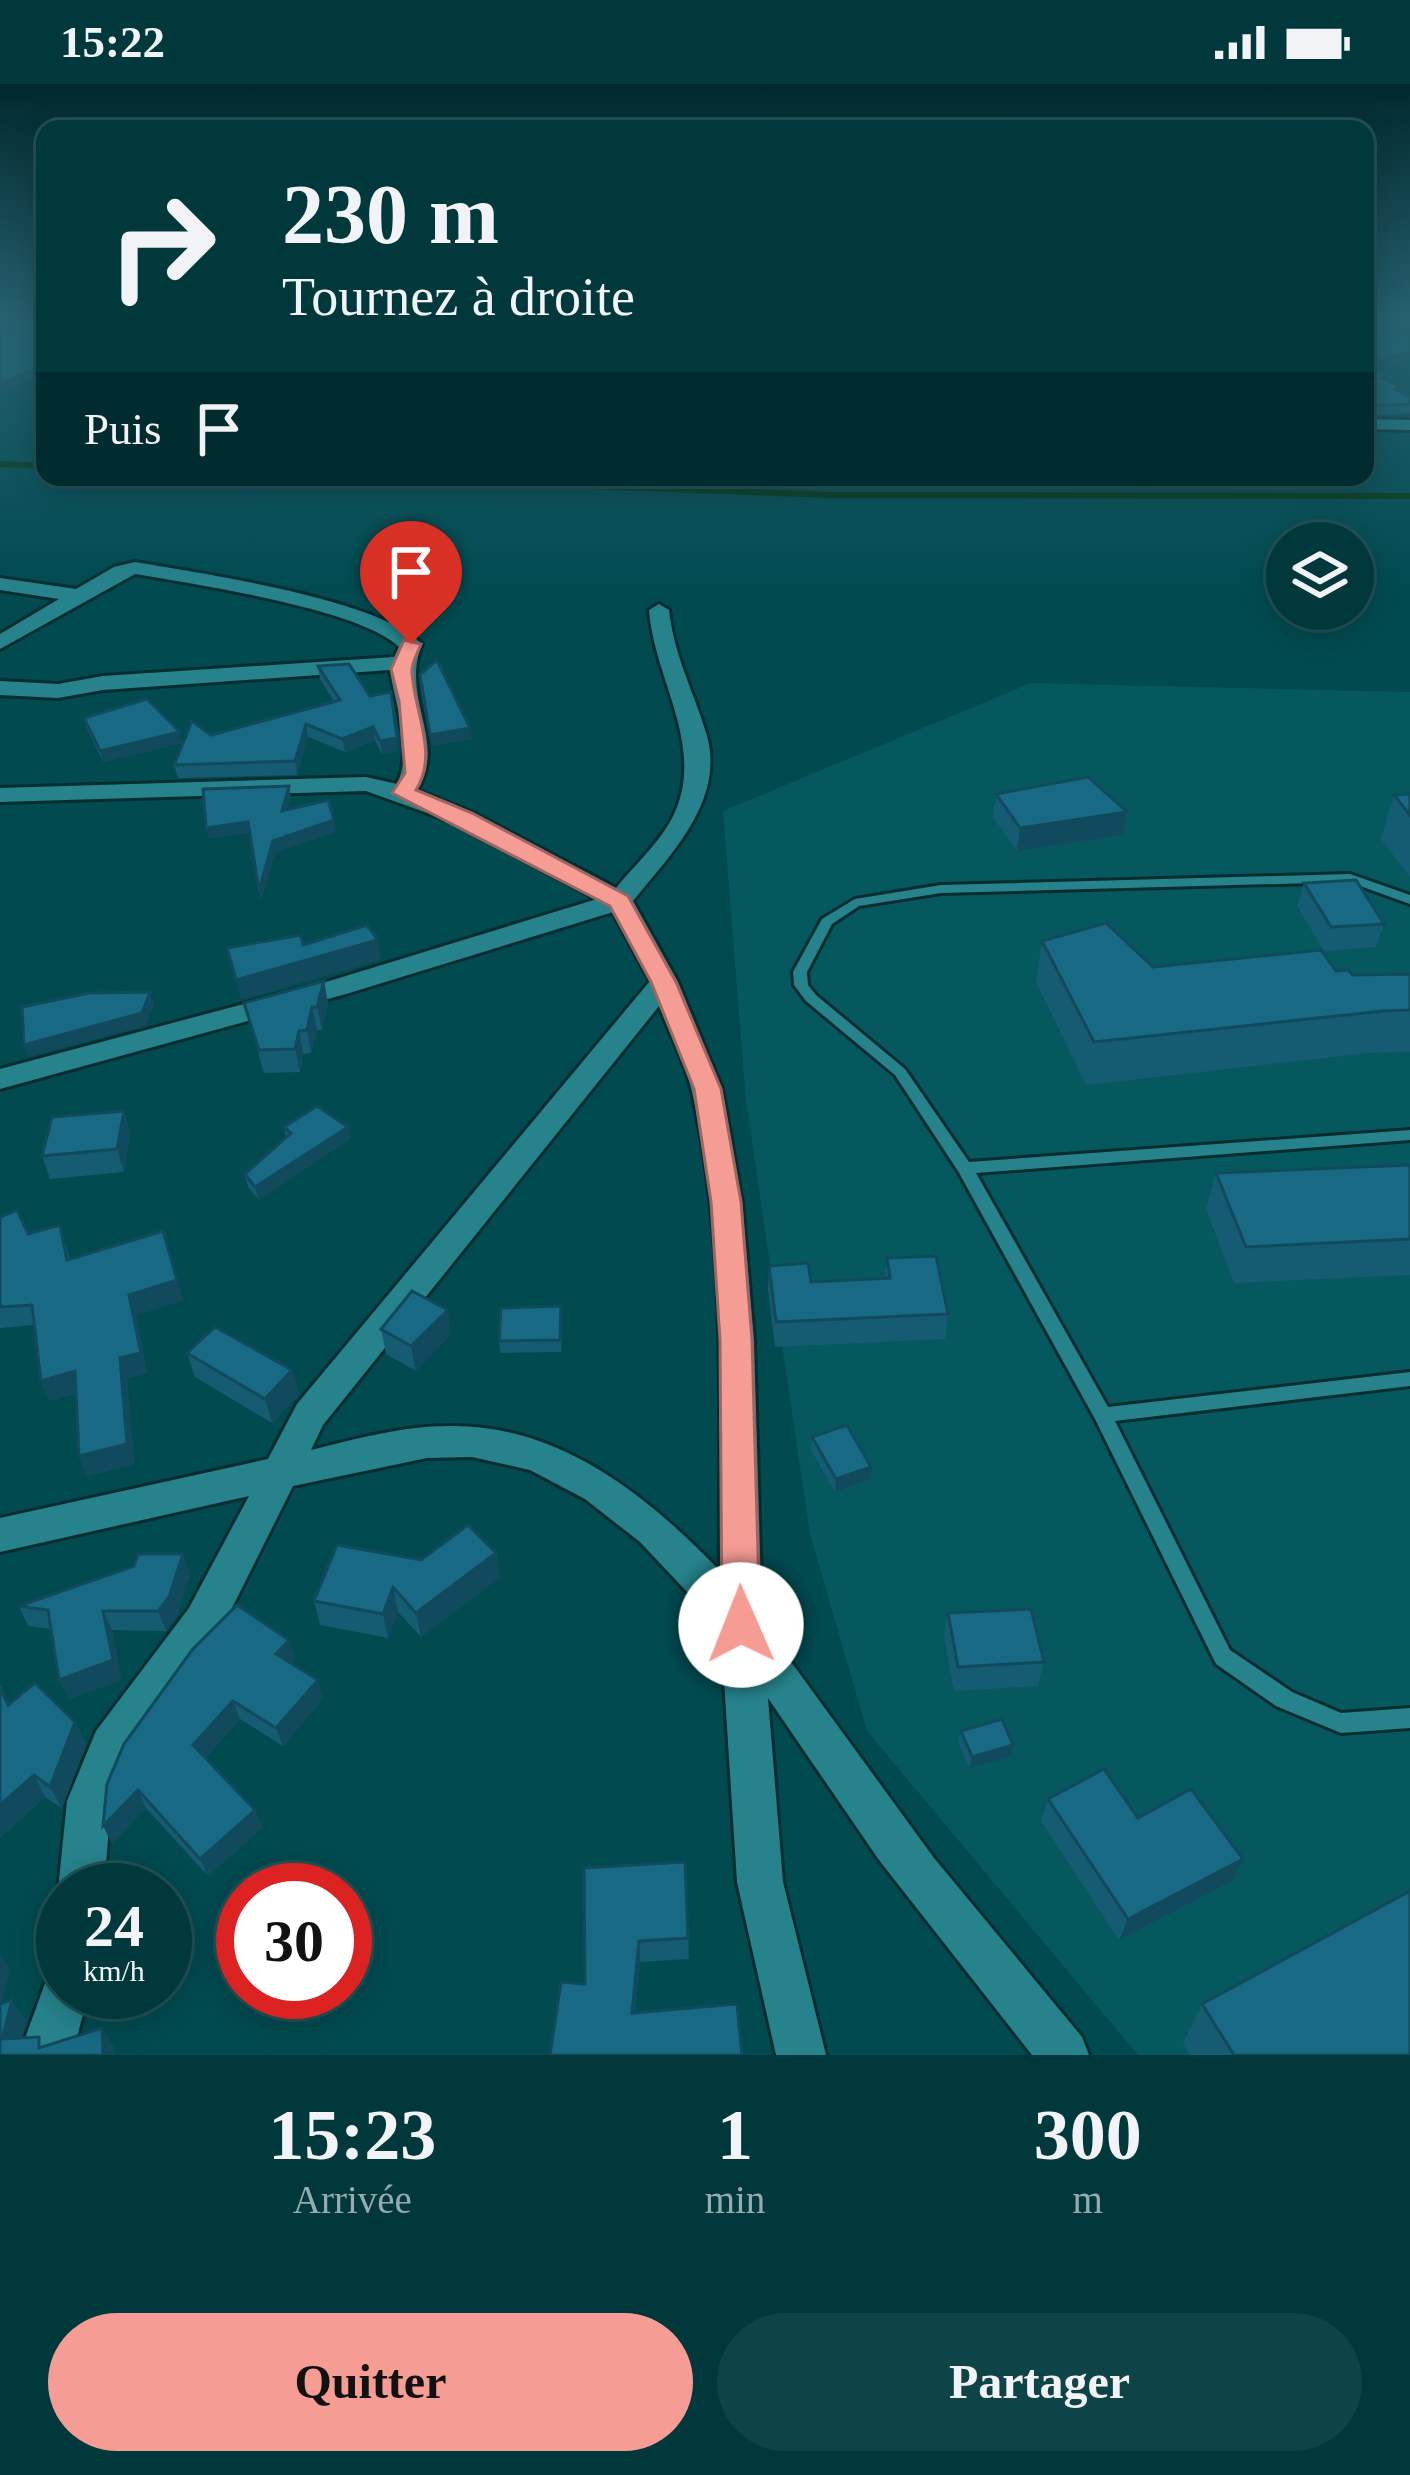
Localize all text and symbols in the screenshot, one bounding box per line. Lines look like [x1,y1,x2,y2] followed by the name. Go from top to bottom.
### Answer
[60,17,165,67] text: 15:22
[84,168,240,324] icon: right
[282,168,499,261] text: 230 m
[282,267,635,327] text: Tournez à droite
[186,396,252,462] icon: arrive
[84,404,162,454] text: Puis
[360,521,462,644] pin
[1266,522,1374,630] map controls
[1266,522,1374,630] button: layers
[378,539,444,605] icon: arrive
[678,1562,804,1688] position arrow
[216,1863,372,2019] speed limit sign: 30
[84,1893,144,1959] text: 24
[83,1954,145,1987] text: km/h
[268,2095,436,2175] text: 15:23
[717,2095,753,2175] text: 1
[1034,2095,1142,2175] text: 300
[293,2178,412,2221] text: Arrivée
[705,2178,765,2221] text: min
[1072,2178,1103,2221] text: m
[48,2313,693,2451] button: Quitter
[717,2313,1362,2451] button: Partager

